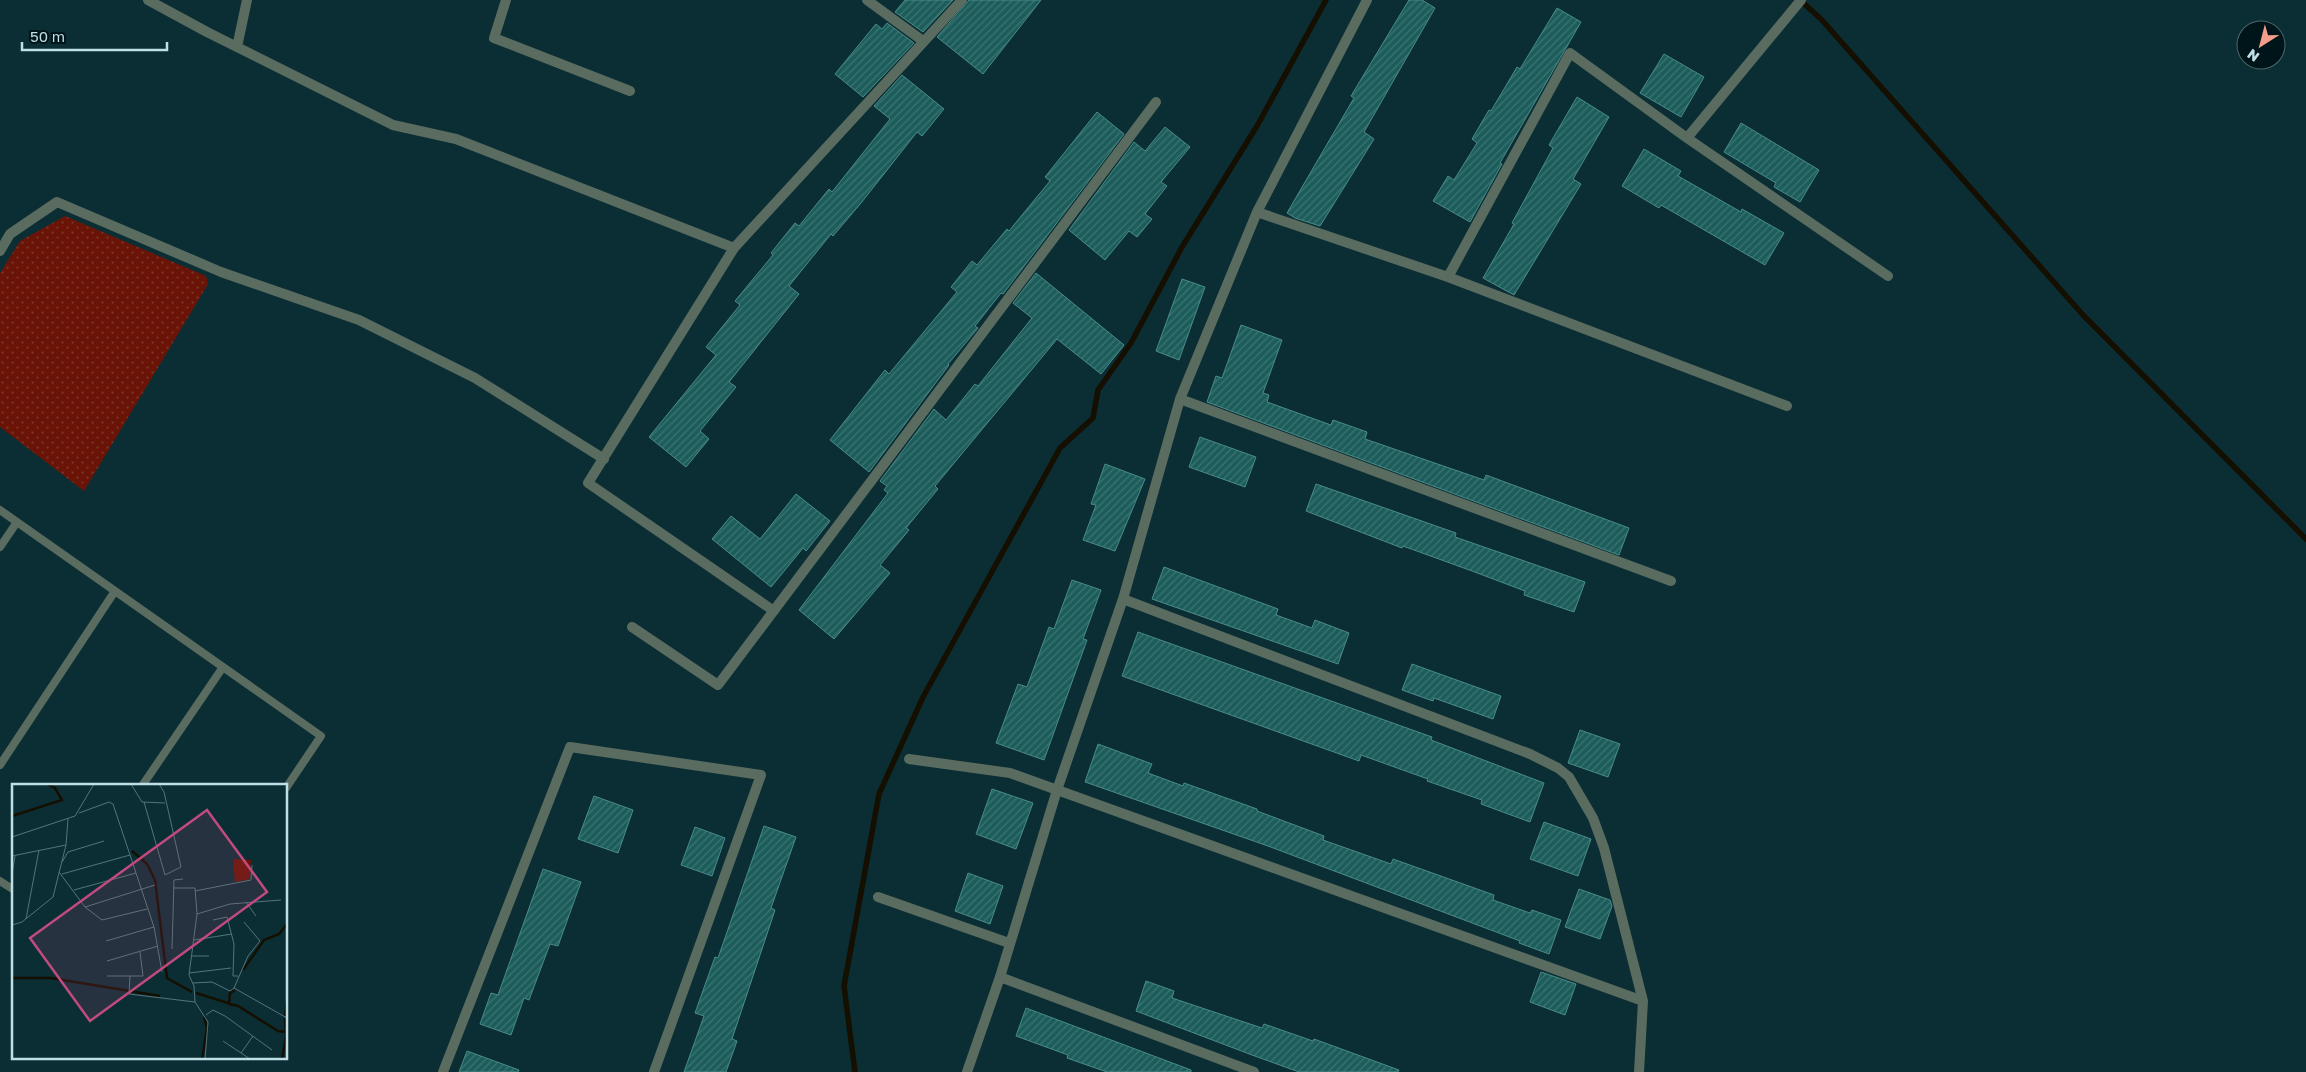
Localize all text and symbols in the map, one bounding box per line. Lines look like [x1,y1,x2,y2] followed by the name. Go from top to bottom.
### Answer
[22,20,168,52] scale bar
[2236,20,2286,70] north arrow
[30,27,65,45] text: 50 m
[2244,46,2262,66] text: N
[12,784,288,1060] inset map

